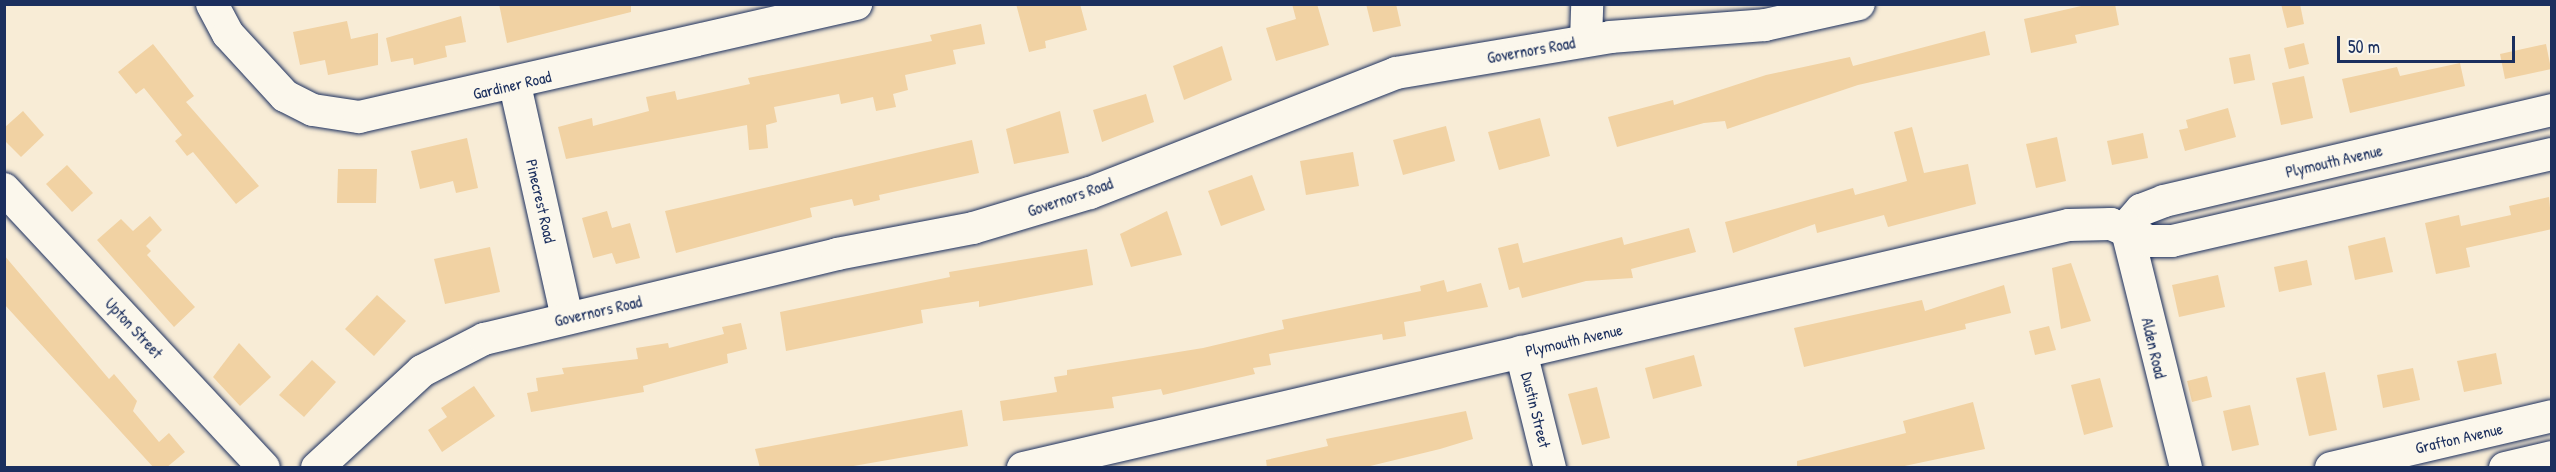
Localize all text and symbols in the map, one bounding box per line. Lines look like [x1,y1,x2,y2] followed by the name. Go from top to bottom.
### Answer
[2340,24,2518,62] scale bar
[1486,33,1576,67] street label: Governors Road
[2348,34,2380,59] text: 50 m
[471,67,553,103] street label: Gardiner Road
[2284,141,2384,181] street label: Plymouth Avenue
[522,157,560,245] street label: Pinecrest Road
[1025,173,1115,221] street label: Governors Road
[553,292,643,330] street label: Governors Road
[101,294,167,362] street label: Upton Street
[2138,316,2170,380] street label: Alden Road
[1524,320,1624,360] street label: Plymouth Avenue
[1517,370,1555,450] street label: Dustin Street
[2413,419,2505,457] street label: Grafton Avenue

